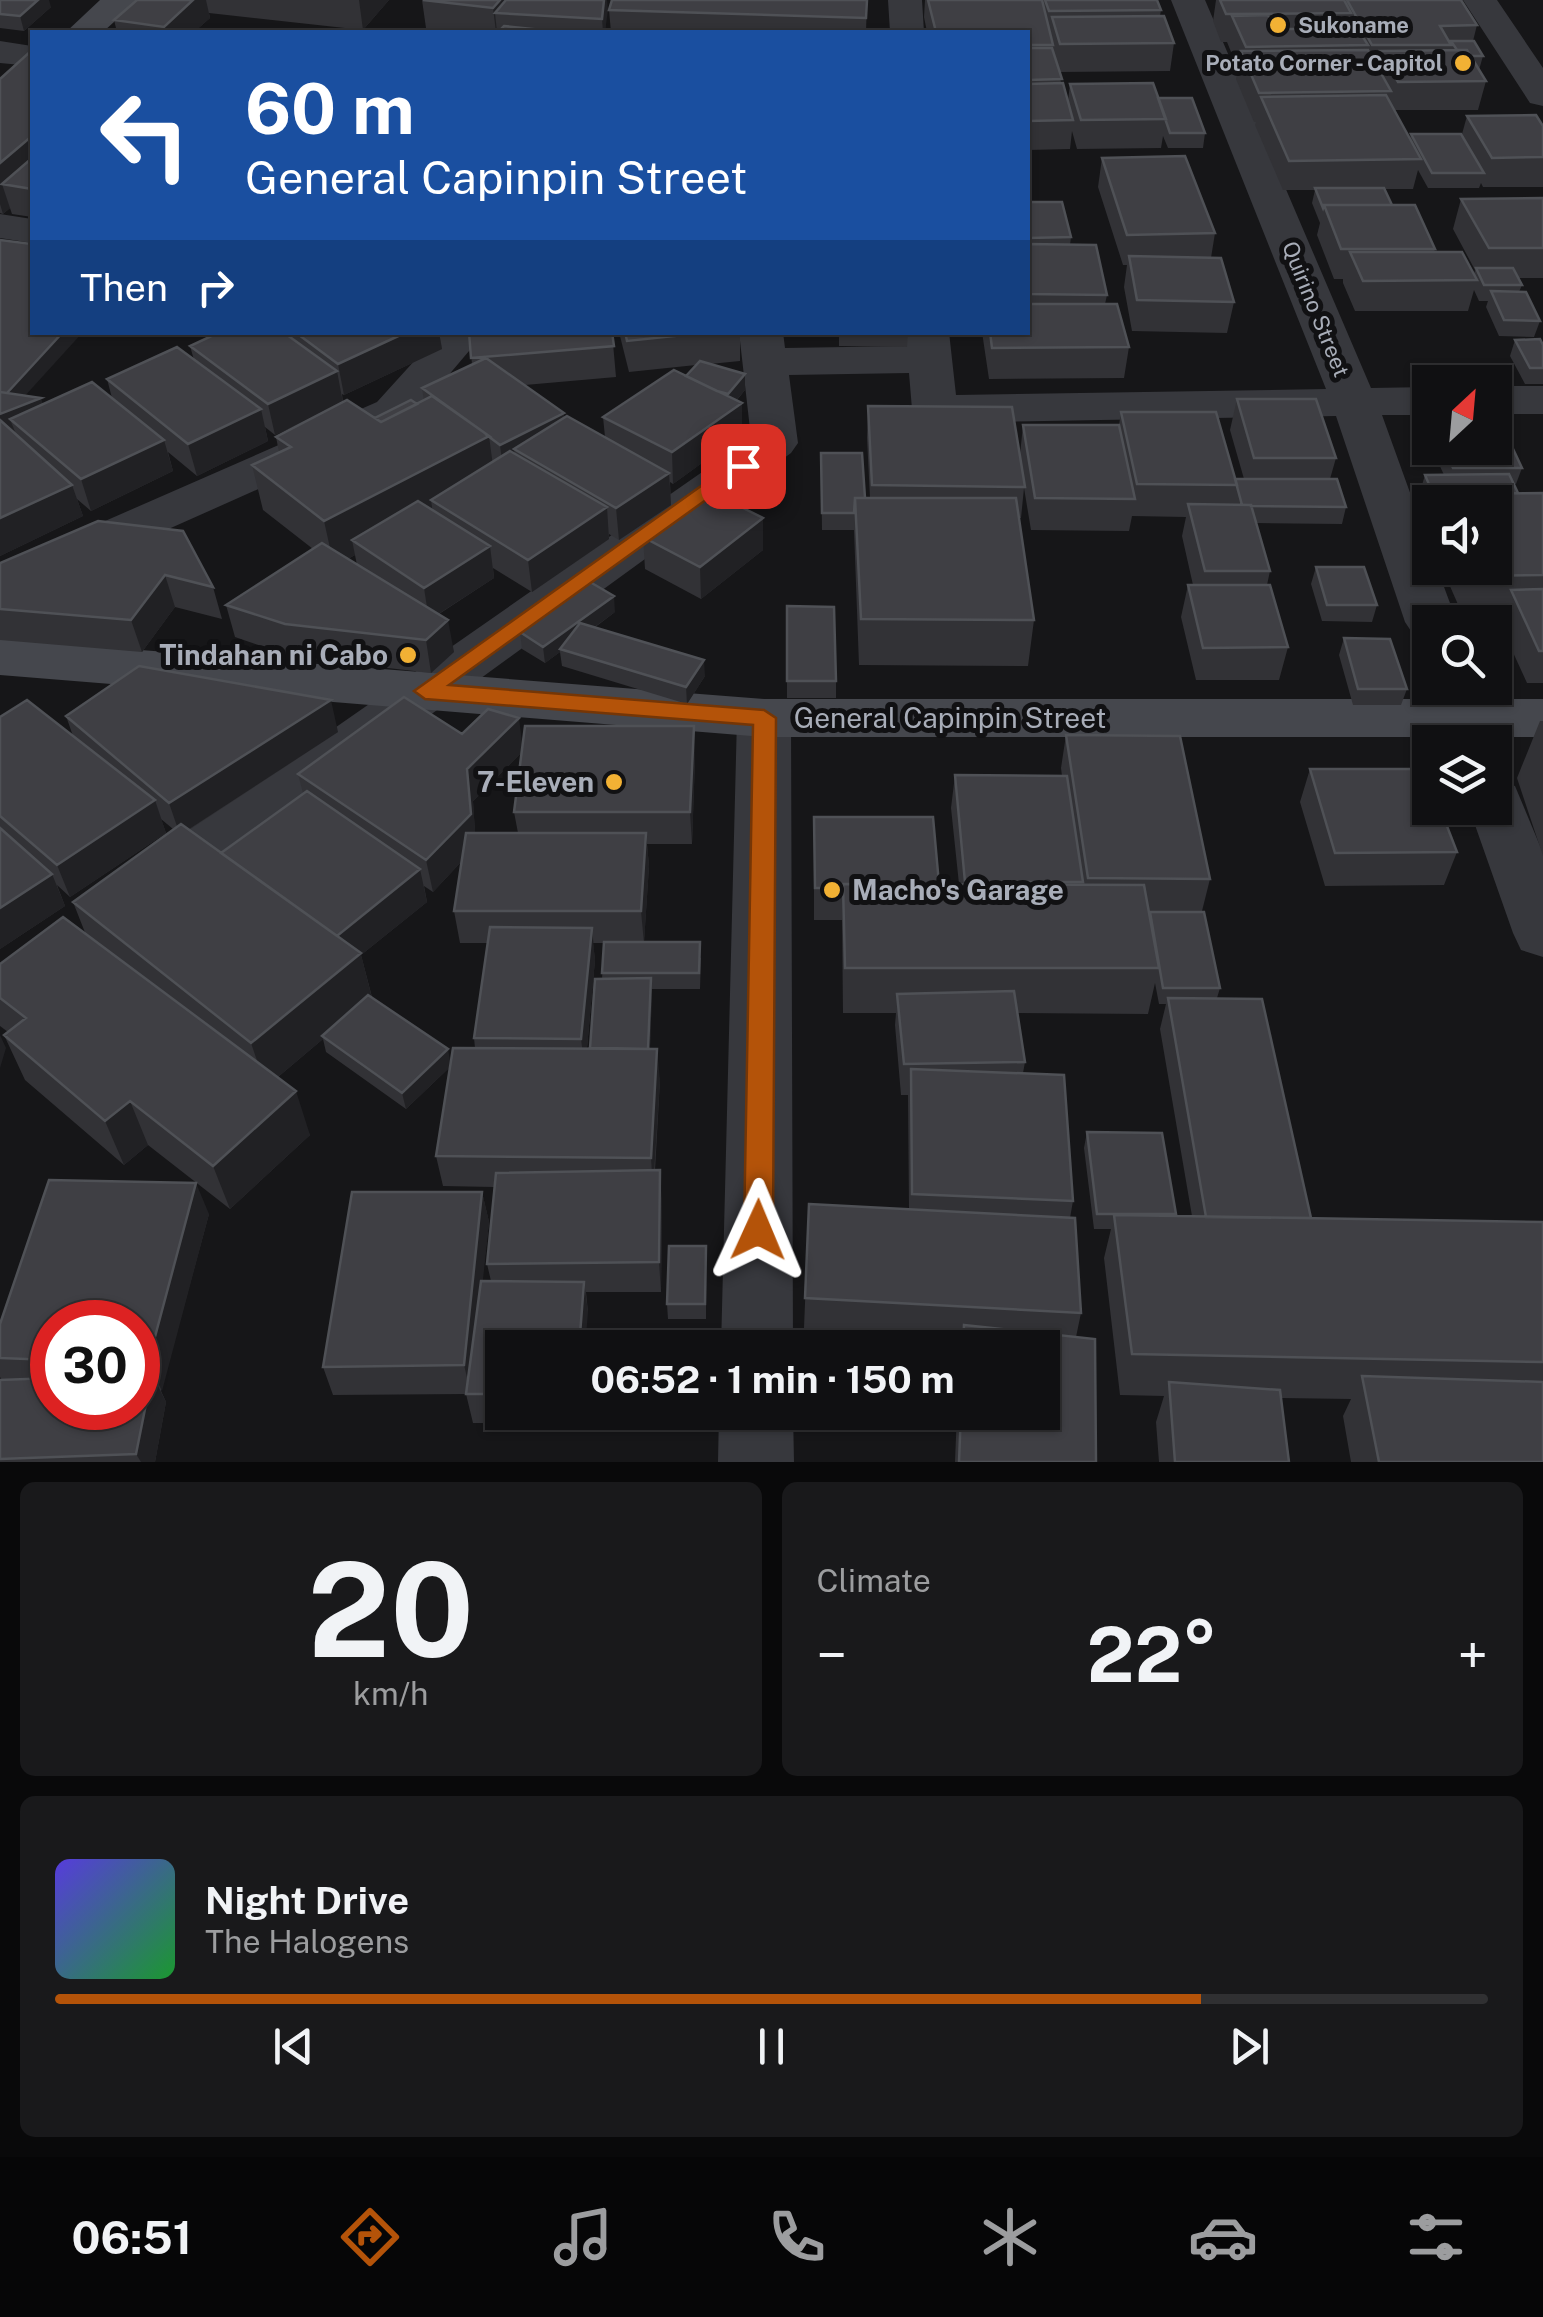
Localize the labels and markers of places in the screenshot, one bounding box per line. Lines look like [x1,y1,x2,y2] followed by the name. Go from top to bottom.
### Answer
[1298,12,1409,38] place label: Sukoname
[1267,14,1289,36] marker: Sukoname
[1205,50,1443,76] place label: Potato Corner - Capitol
[1452,52,1474,74] marker: Potato Corner - Capitol
[701,424,786,509] pin
[159,638,388,671] place label: Tindahan ni Cabo
[397,644,419,666] marker: Tindahan ni Cabo
[477,765,594,798] place label: 7-Eleven
[603,771,625,793] marker: 7-Eleven
[852,873,1064,906] place label: Macho's Garage
[821,879,843,901] marker: Macho's Garage

